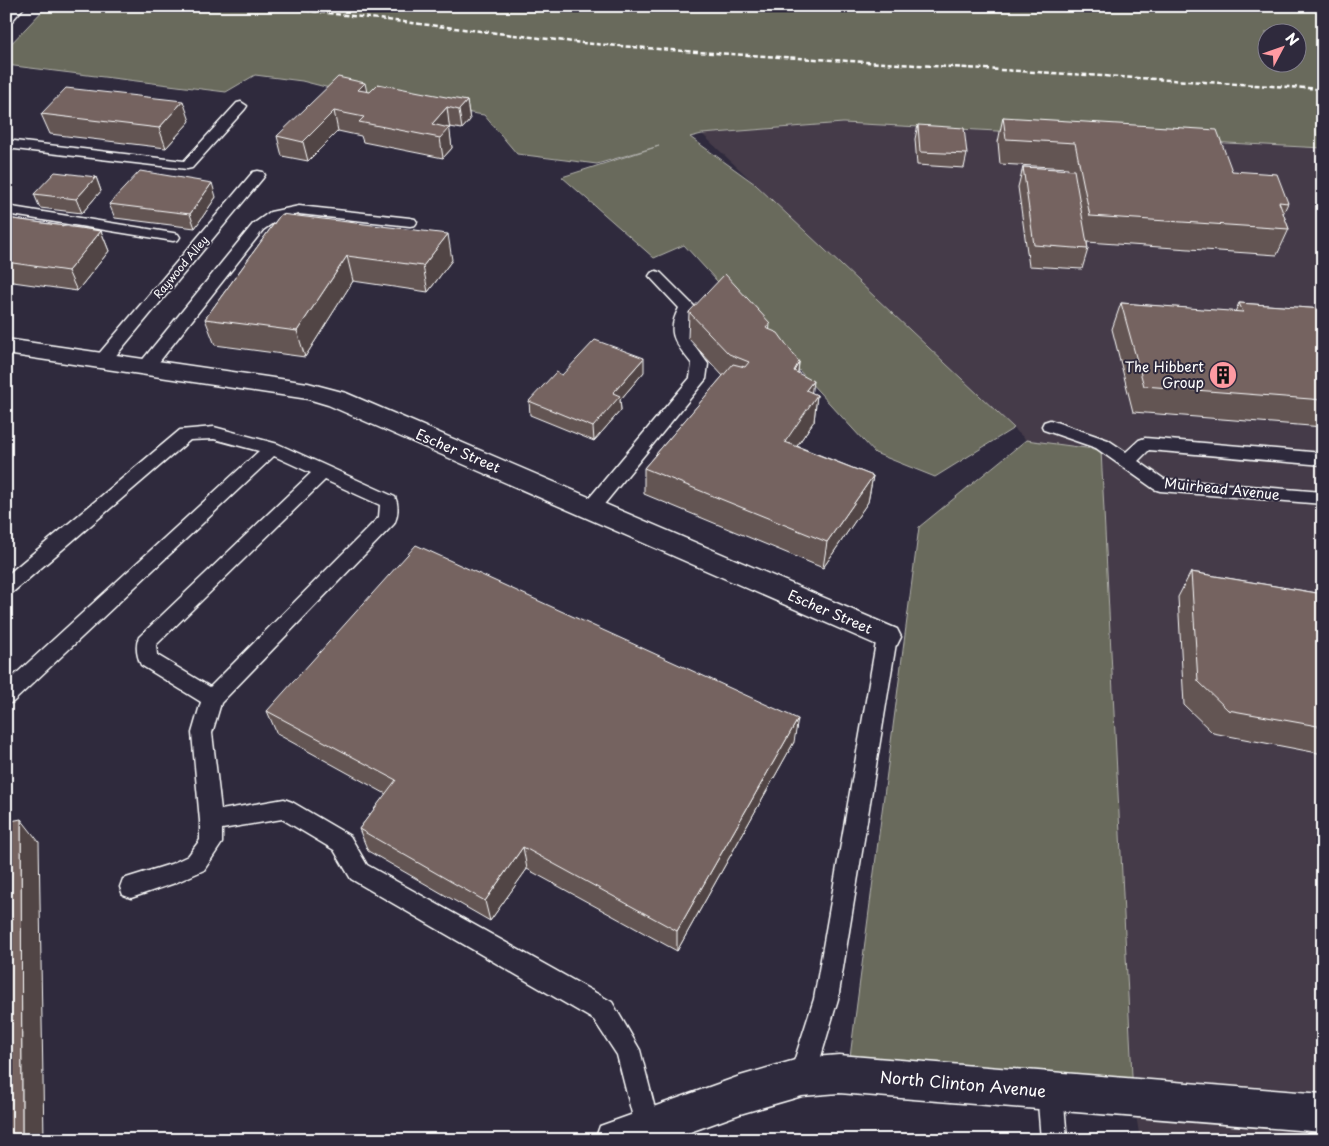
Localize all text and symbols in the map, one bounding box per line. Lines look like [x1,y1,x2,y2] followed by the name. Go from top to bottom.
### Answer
[1256,22,1306,72] north arrow
[1281,28,1304,50] text: N
[149,231,212,302] street label: Raywood Alley
[1125,356,1204,393] place label: The Hibbert Group
[1208,360,1238,390] building icon: The Hibbert Group
[413,423,504,478] street label: Escher Street
[1163,472,1281,505] street label: Muirhead Avenue
[785,584,876,639] street label: Escher Street
[879,1064,1047,1102] street label: North Clinton Avenue

